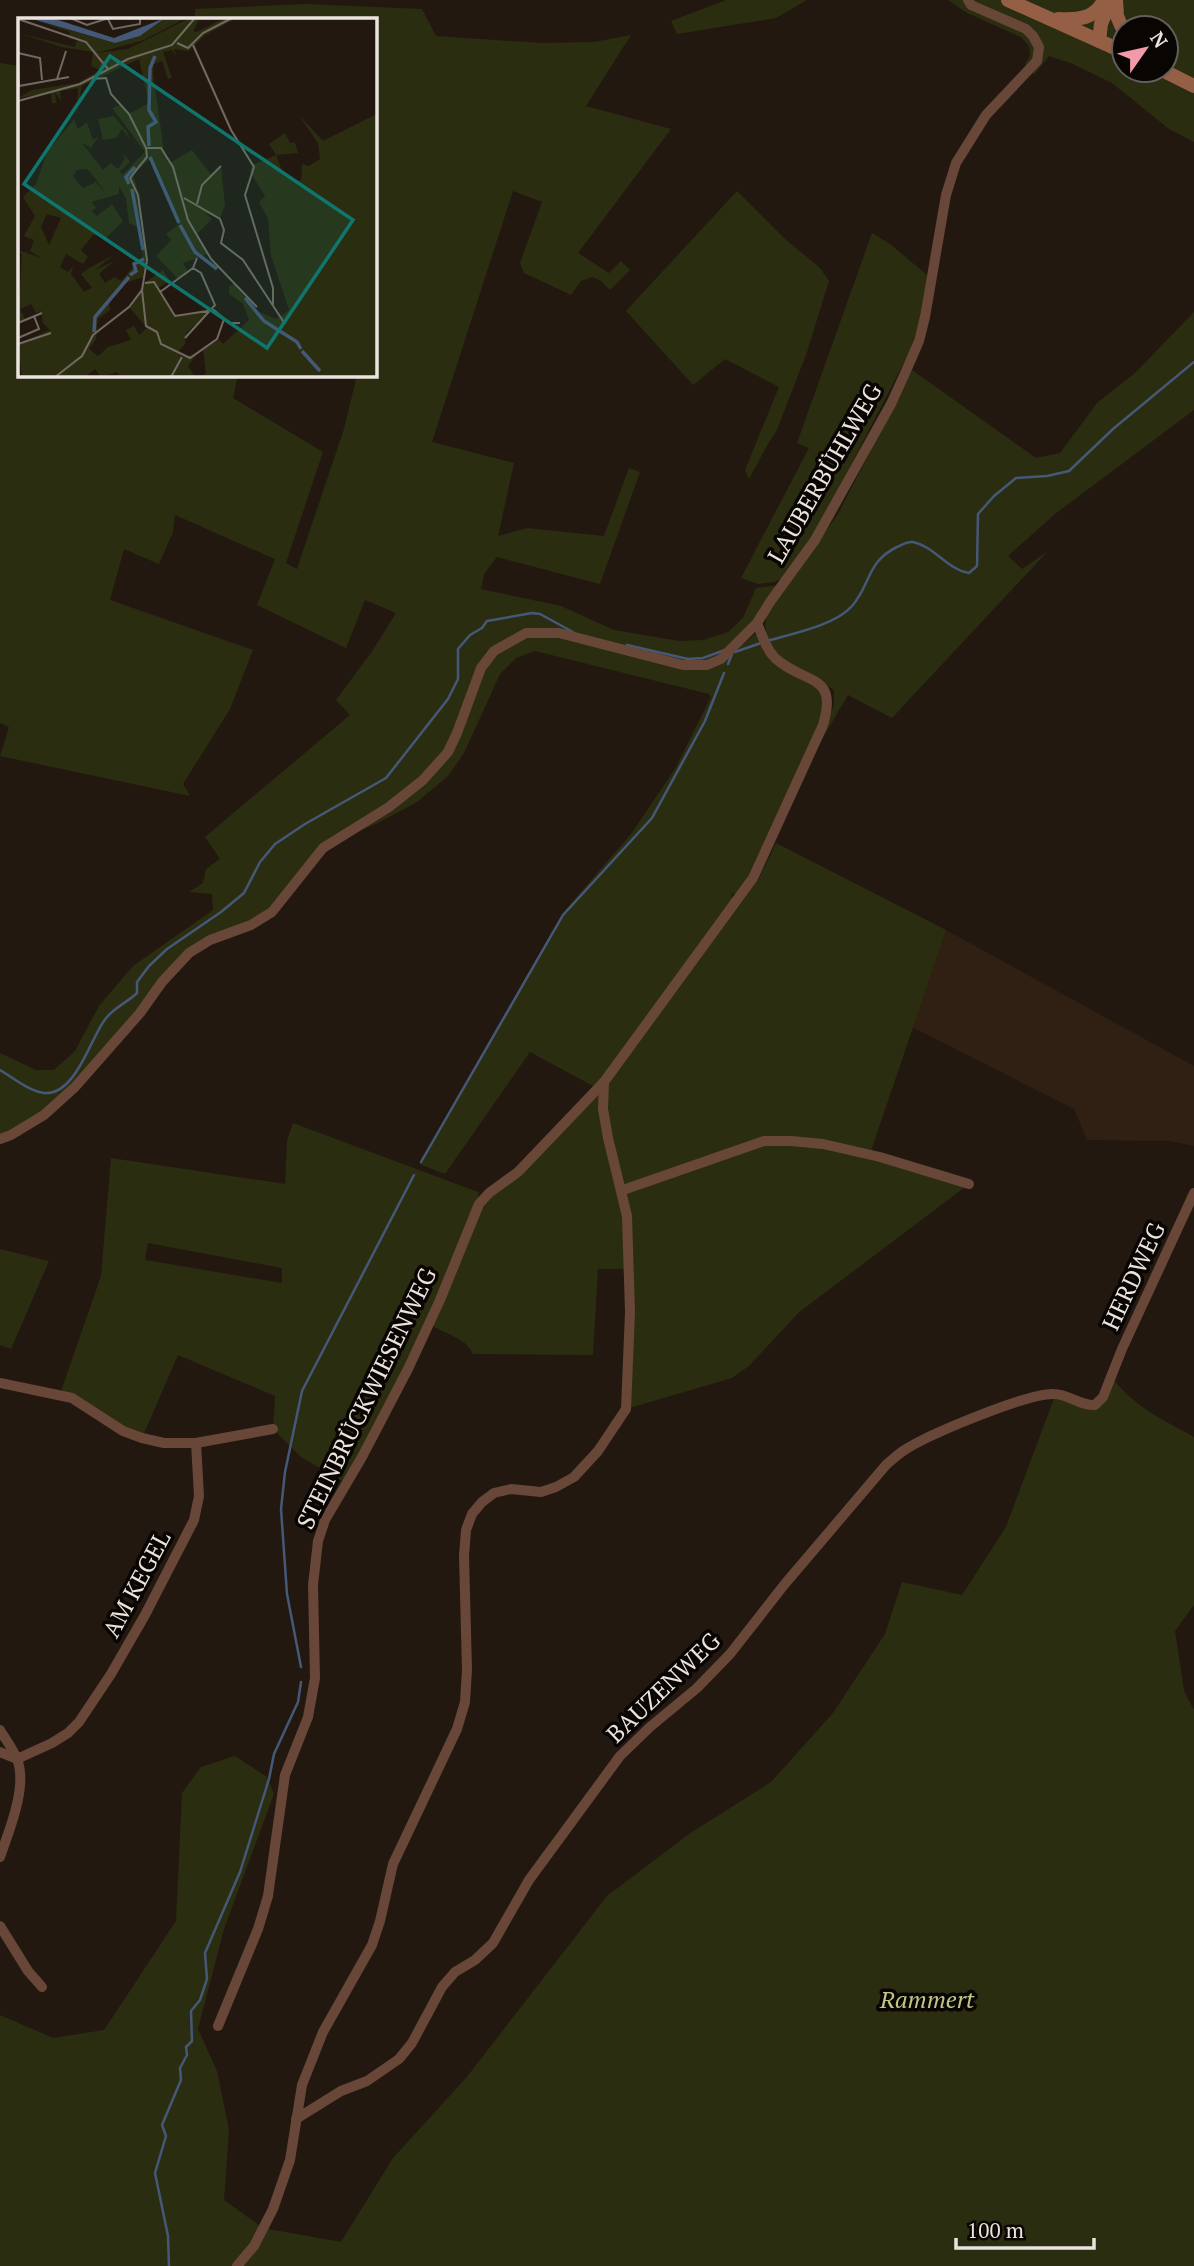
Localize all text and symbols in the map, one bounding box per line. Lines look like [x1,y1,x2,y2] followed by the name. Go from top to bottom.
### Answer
[1110,14,1180,84] north arrow
[18,18,376,376] inset map
[1145,26,1174,53] text: N
[759,377,889,569] street label: LAUBERBÜHLWEG
[1094,1216,1172,1335] street label: HERDWEG
[289,1262,443,1534] street label: STEINBRÜCKWIESENWEG
[95,1525,177,1643] street label: AM KEGEL
[599,1624,727,1749] street label: BAUZENWEG
[879,1983,975,2015] park label: Rammert
[956,2206,1094,2250] scale bar
[967,2216,1024,2244] text: 100 m

